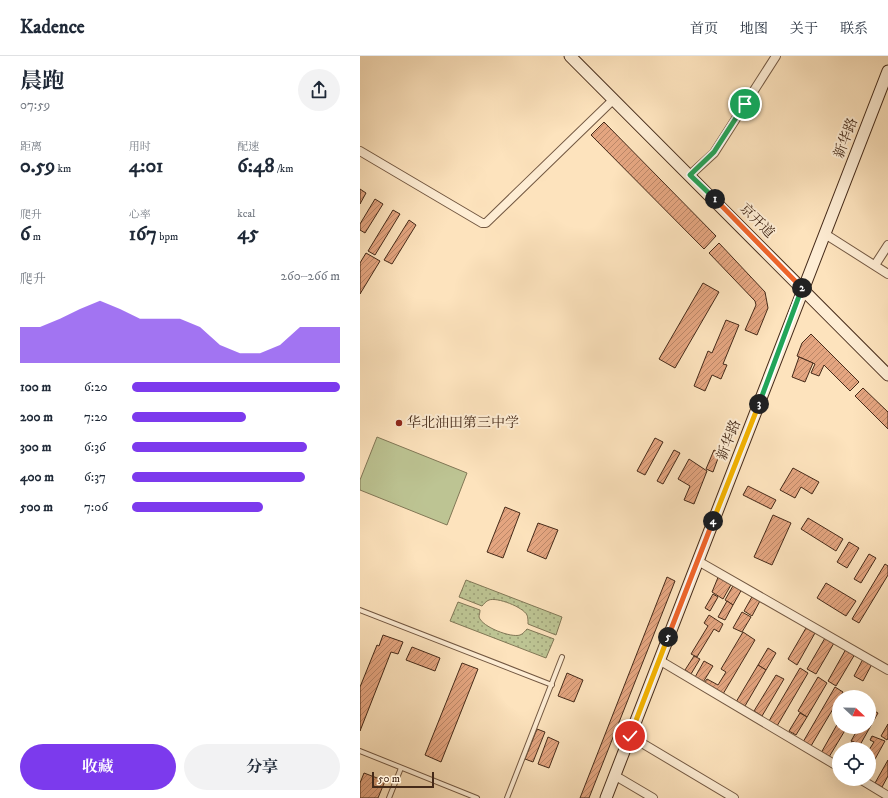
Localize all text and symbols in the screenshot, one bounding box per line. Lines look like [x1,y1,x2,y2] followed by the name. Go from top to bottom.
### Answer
[20,16,85,39] text: Kadence
[690,20,718,38] text: 首页
[740,20,768,38] text: 地图
[790,20,818,38] text: 关于
[840,20,868,38] text: 联系
[20,68,64,95] text: 晨跑
[298,69,340,111] button: share
[728,87,762,121] pin
[734,93,756,115] icon: arrive
[20,97,50,113] text: 07:59
[830,115,862,161] street label: 新华路
[20,140,42,154] text: 距离
[129,140,151,154] text: 用时
[237,140,259,154] text: 配速
[20,154,55,179] text: 0.59
[129,154,163,179] text: 4:01
[237,154,274,179] text: 6:48
[55,162,71,176] text: km
[274,162,294,176] text: /km
[705,189,725,209] pin: 1
[713,192,717,206] text: 1
[736,200,778,242] street label: 京开道
[237,207,255,221] text: kcal
[20,208,42,222] text: 爬升
[129,208,151,222] text: 心率
[237,221,259,246] text: 45
[20,222,30,247] text: 6
[129,222,157,247] text: 167
[30,230,41,244] text: m
[157,230,178,244] text: bpm
[281,268,340,284] text: 260–266 m
[20,271,46,287] text: 爬升
[792,278,812,298] pin: 2
[799,281,805,295] text: 2
[20,379,51,395] text: 100 m
[84,379,108,395] text: 6:20
[749,394,769,414] pin: 3
[757,397,761,411] text: 3
[20,409,53,425] text: 200 m
[84,409,108,425] text: 7:20
[407,414,519,432] place label: 华北油田第三中学
[713,417,745,463] street label: 新华路
[394,418,404,428] marker: 华北油田第三中学
[20,439,51,455] text: 300 m
[84,439,106,455] text: 6:36
[20,469,54,485] text: 400 m
[84,469,106,485] text: 6:37
[20,499,53,515] text: 500 m
[84,499,108,515] text: 7:06
[703,511,723,531] pin: 4
[710,514,716,528] text: 4
[658,627,678,647] pin: 5
[665,630,671,644] text: 5
[832,690,876,734] north arrow
[832,690,876,786] map controls
[613,719,647,753] pin
[619,725,641,747] icon: check
[832,742,876,786] button: locate
[20,744,176,790] button: 收藏
[184,744,340,790] button: 分享
[372,770,434,789] scale bar
[378,772,400,786] text: 50 m

